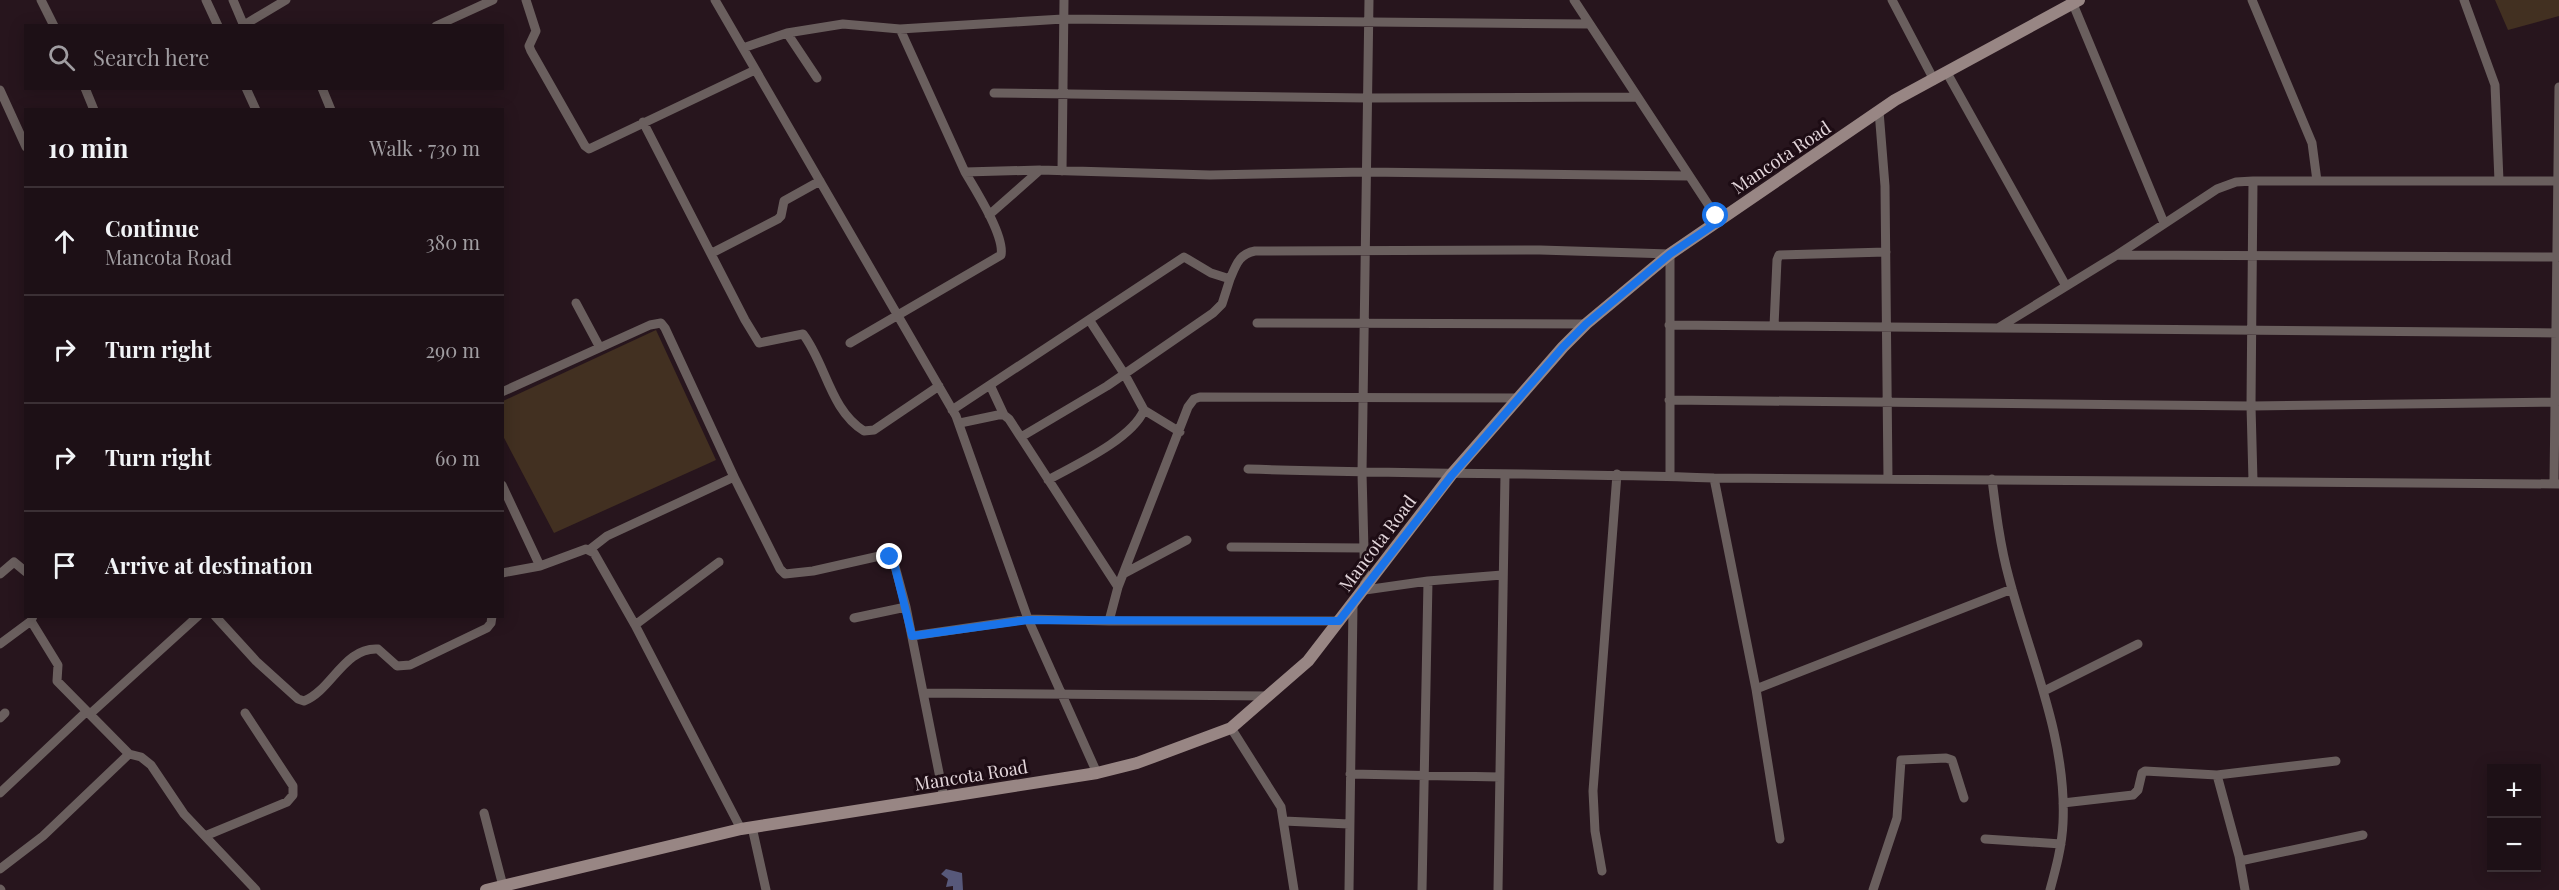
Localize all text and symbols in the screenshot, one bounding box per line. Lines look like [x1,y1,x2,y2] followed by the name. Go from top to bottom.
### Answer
[24,24,504,90] search box
[45,41,78,74] icon: search
[93,42,209,72] text: Search here
[1727,115,1836,199] street label: Mancota Road
[48,130,128,165] text: 10 min
[369,134,480,161] text: Walk · 730 m
[1702,202,1728,228] route start
[105,213,199,243] text: Continue
[48,225,81,258] icon: ahead
[426,228,480,255] text: 380 m
[105,243,232,270] text: Mancota Road
[48,333,81,366] icon: right
[105,334,211,364] text: Turn right
[426,336,480,363] text: 290 m
[48,441,81,474] icon: right
[105,442,211,472] text: Turn right
[435,444,480,471] text: 60 m
[1333,490,1421,596] street label: Mancota Road
[876,543,902,569] route end
[48,549,81,582] icon: arrive
[105,550,313,580] text: Arrive at destination
[913,754,1030,796] street label: Mancota Road
[2487,764,2541,872] map controls
[2487,764,2541,818] button: +
[2487,818,2541,872] button: −

